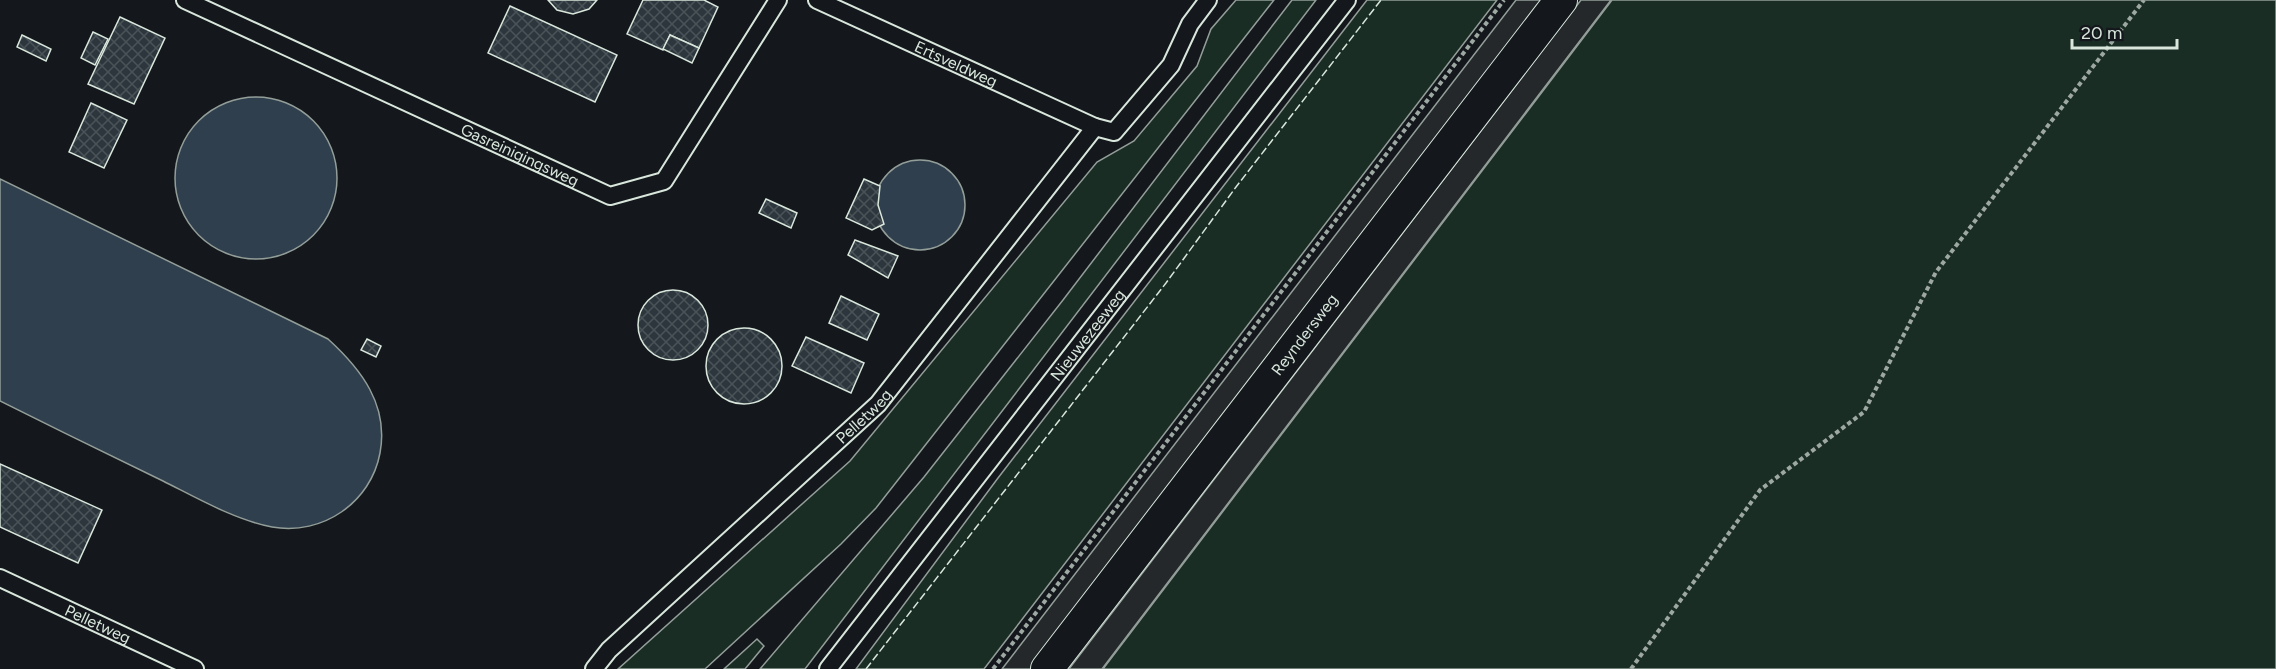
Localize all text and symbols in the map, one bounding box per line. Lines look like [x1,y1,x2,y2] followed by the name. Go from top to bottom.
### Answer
[2072,12,2177,50] scale bar
[2081,22,2122,44] text: 20 m
[912,36,1000,91] street label: Ertsveldweg
[458,119,582,190] street label: Gasreinigingsweg
[1046,285,1129,384] street label: Nieuwezeeweg
[1267,290,1341,379] street label: Reyndersweg
[832,385,896,447] street label: Pelletweg
[62,600,134,647] street label: Pelletweg

